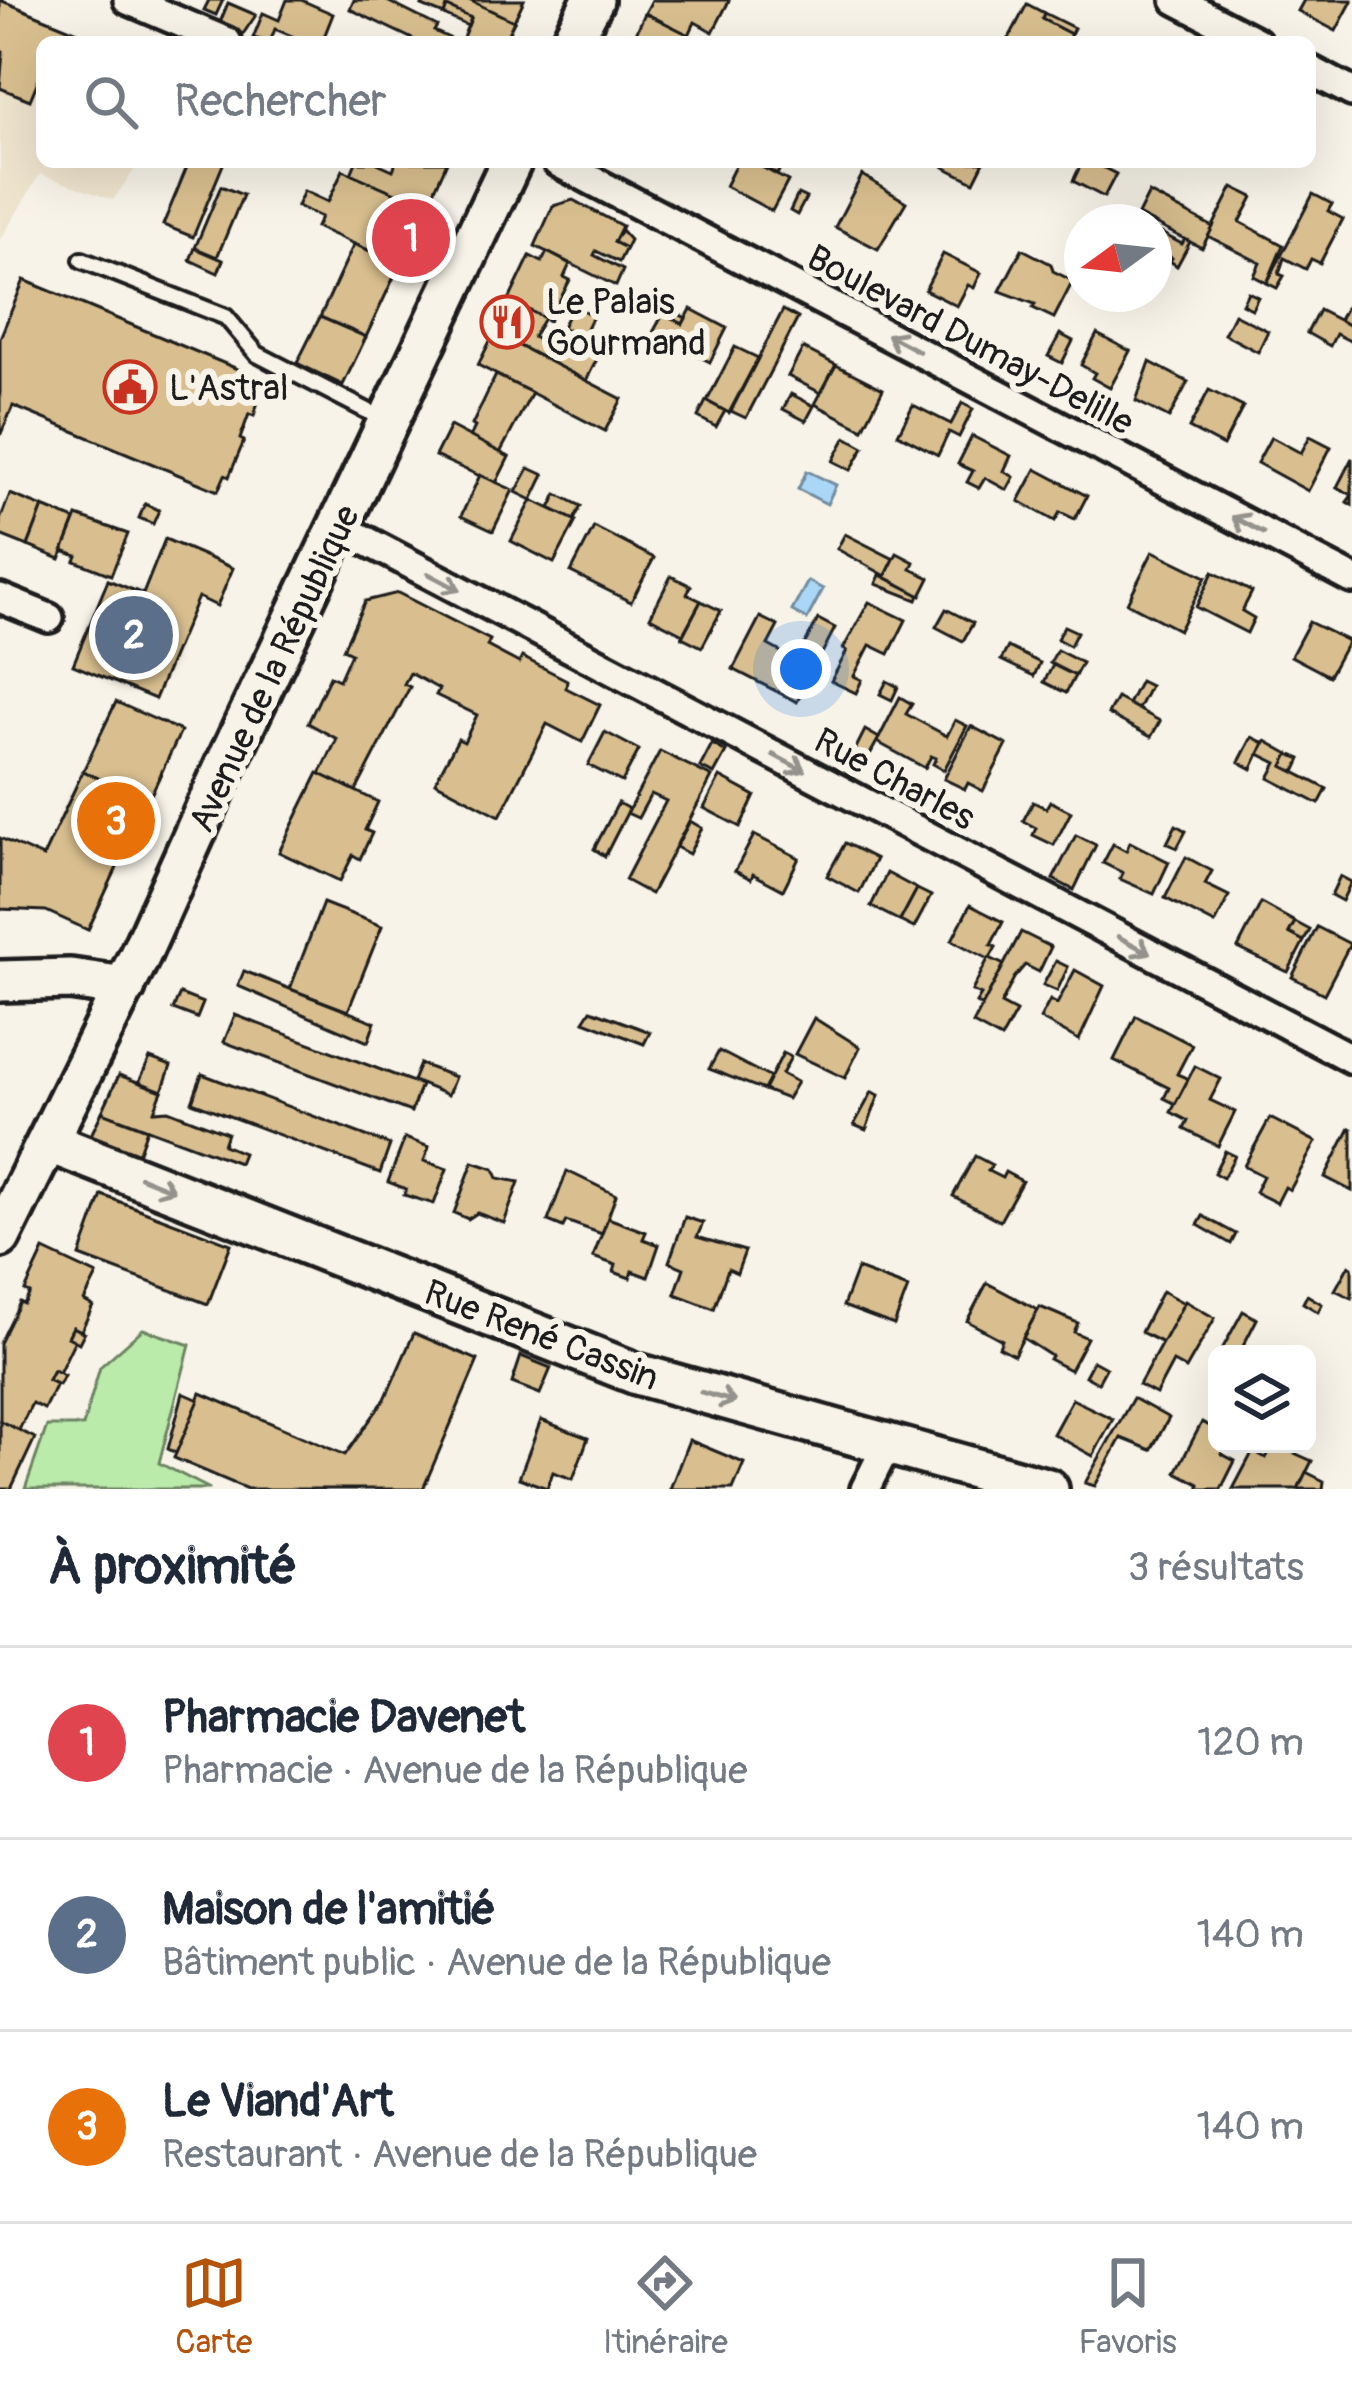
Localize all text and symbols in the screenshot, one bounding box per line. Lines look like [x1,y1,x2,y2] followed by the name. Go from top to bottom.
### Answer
[36,36,1316,168] search box
[78,69,144,135] icon: search
[174,74,387,130] text: Rechercher
[372,193,450,283] pin: 1
[1064,204,1172,312] north arrow
[799,235,1141,446] street label: Boulevard Dumay-Delille
[546,280,706,366] place label: Le Palais Gourmand
[479,294,535,350] restaurant icon: Le Palais Gourmand
[886,331,921,354] one-way arrow
[102,359,158,415] public building icon: L'Astral
[169,366,289,411] place label: L'Astral
[179,498,370,839] street label: Avenue de la République
[1231,512,1267,535] one-way arrow
[425,571,460,594] one-way arrow
[95,590,173,680] pin: 2
[771,639,831,699] your location
[806,718,982,840] street label: Rue Charles
[771,752,806,775] one-way arrow
[77,776,155,866] pin: 3
[1116,934,1152,957] one-way arrow
[138,1175,175,1197] one-way arrow
[418,1270,665,1401] street label: Rue René Cassin
[1208,1345,1316,1453] map controls
[1208,1345,1316,1453] button: layers
[698,1388,736,1410] one-way arrow
[48,1535,297,1599] text: À proximité
[1128,1543,1304,1592] text: 3 résultats
[162,1690,525,1746] text: Pharmacie Davenet
[79,1718,95,1767] text: 1
[1197,1718,1304,1767] text: 120 m
[162,1746,747,1795] text: Pharmacie · Avenue de la République
[162,1882,495,1938] text: Maison de l'amitié
[76,1910,98,1959] text: 2
[1196,1910,1304,1959] text: 140 m
[162,1938,831,1987] text: Bâtiment public · Avenue de la République
[162,2074,394,2130] text: Le Viand'Art
[76,2102,98,2151] text: 3
[1196,2102,1304,2151] text: 140 m
[162,2130,757,2179] text: Restaurant · Avenue de la République
[175,2250,252,2363] tab: Carte
[603,2250,728,2363] tab: Itinéraire
[1078,2250,1177,2363] tab: Favoris

